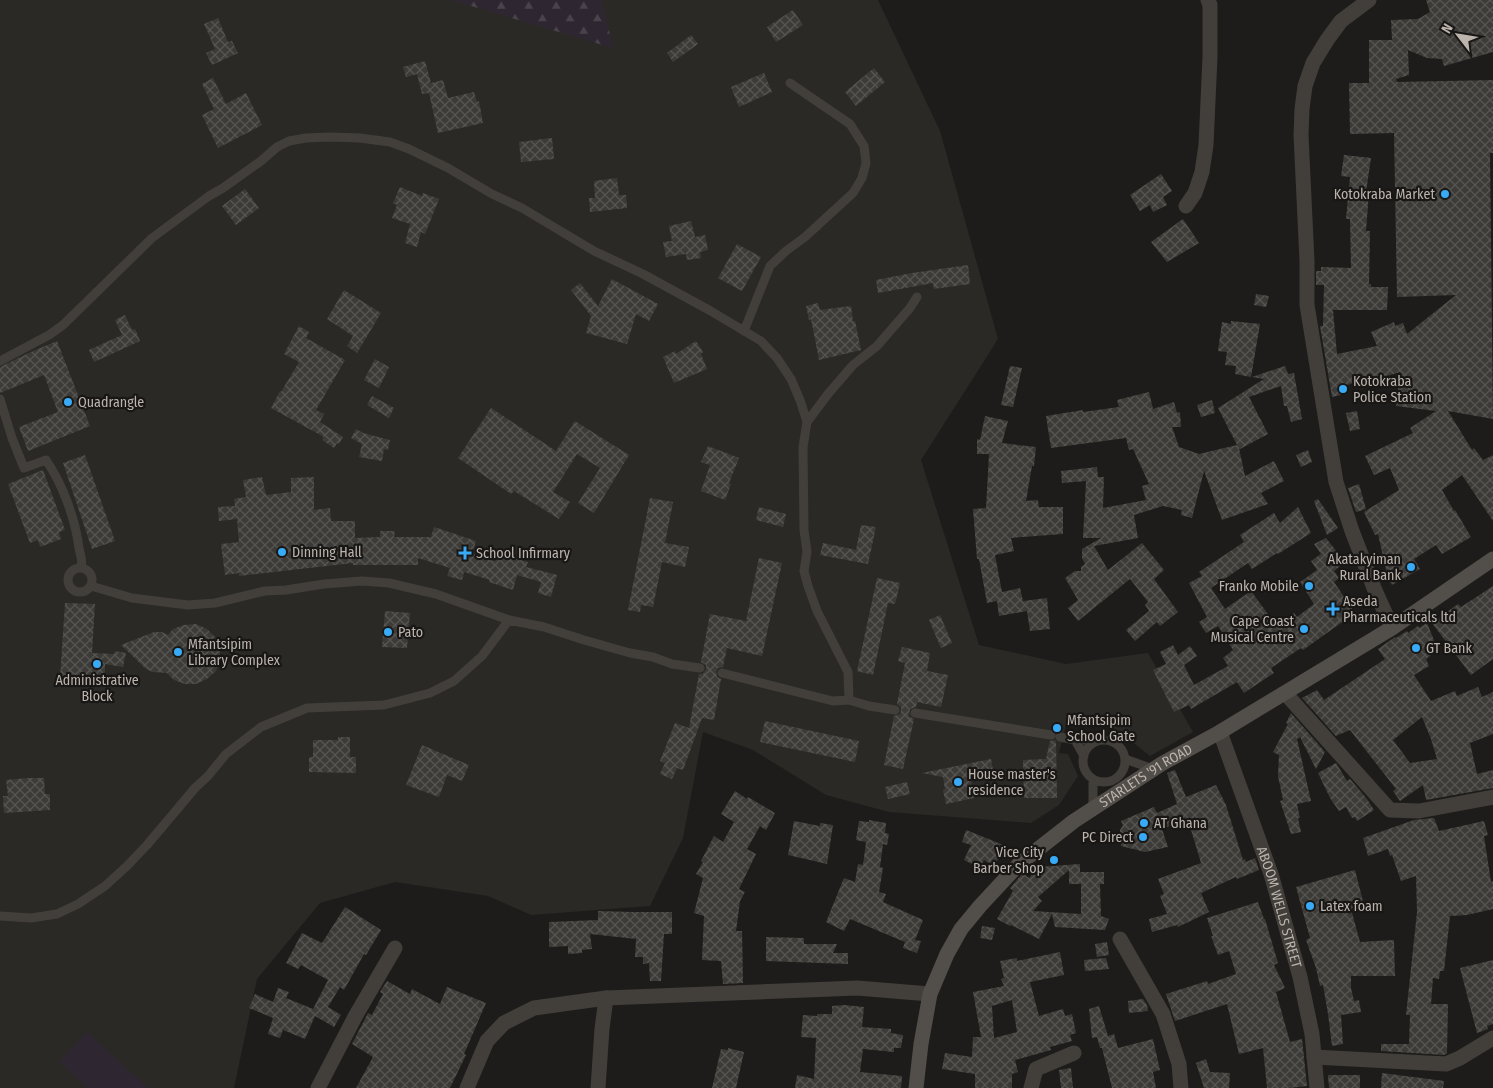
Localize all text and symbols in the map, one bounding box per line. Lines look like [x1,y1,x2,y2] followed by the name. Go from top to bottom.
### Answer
[1433,10,1483,60] north arrow
[1438,21,1457,37] text: N
[1334,186,1435,203] place label: Kotokraba Market
[1439,188,1451,200] marker: Kotokraba Market
[1353,373,1432,406] place label: Kotokraba Police Station
[1337,383,1349,395] marker: Kotokraba Police Station
[78,394,144,411] place label: Quadrangle
[62,396,74,408] marker: Quadrangle
[292,544,362,561] place label: Dinning Hall
[476,545,571,562] place label: School Infirmary
[276,546,288,558] marker: Dinning Hall
[458,546,472,560] marker: School Infirmary
[1328,551,1401,584] place label: Akatakyiman Rural Bank
[1405,561,1417,573] marker: Akatakyiman Rural Bank
[1219,578,1299,595] place label: Franko Mobile
[1303,580,1315,592] marker: Franko Mobile
[1343,593,1456,626] place label: Aseda Pharmaceuticals ltd
[1327,603,1339,615] marker: Aseda Pharmaceuticals ltd
[1211,613,1294,646] place label: Cape Coast Musical Centre
[1298,623,1310,635] marker: Cape Coast Musical Centre
[398,624,423,641] place label: Pato
[382,626,394,638] marker: Pato
[188,636,281,669] place label: Mfantsipim Library Complex
[1426,640,1472,657] place label: GT Bank
[1410,642,1422,654] marker: GT Bank
[172,646,184,658] marker: Mfantsipim Library Complex
[91,658,103,670] marker: Administrative Block
[55,672,139,705] place label: Administrative Block
[1067,712,1135,745] place label: Mfantsipim School Gate
[1051,722,1063,734] marker: Mfantsipim School Gate
[1096,741,1195,811] street label: STARLETS '91 ROAD
[968,766,1056,799] place label: House master's residence
[952,776,964,788] marker: House master's residence
[1154,815,1207,832] place label: AT Ghana
[1138,817,1150,829] marker: AT Ghana
[1082,829,1133,846] place label: PC Direct
[1137,831,1149,843] marker: PC Direct
[973,844,1045,877] place label: Vice City Barber Shop
[1253,844,1305,970] street label: ABOOM WELLS STREET
[1048,854,1060,866] marker: Vice City Barber Shop
[1320,898,1383,915] place label: Latex foam
[1304,900,1316,912] marker: Latex foam

